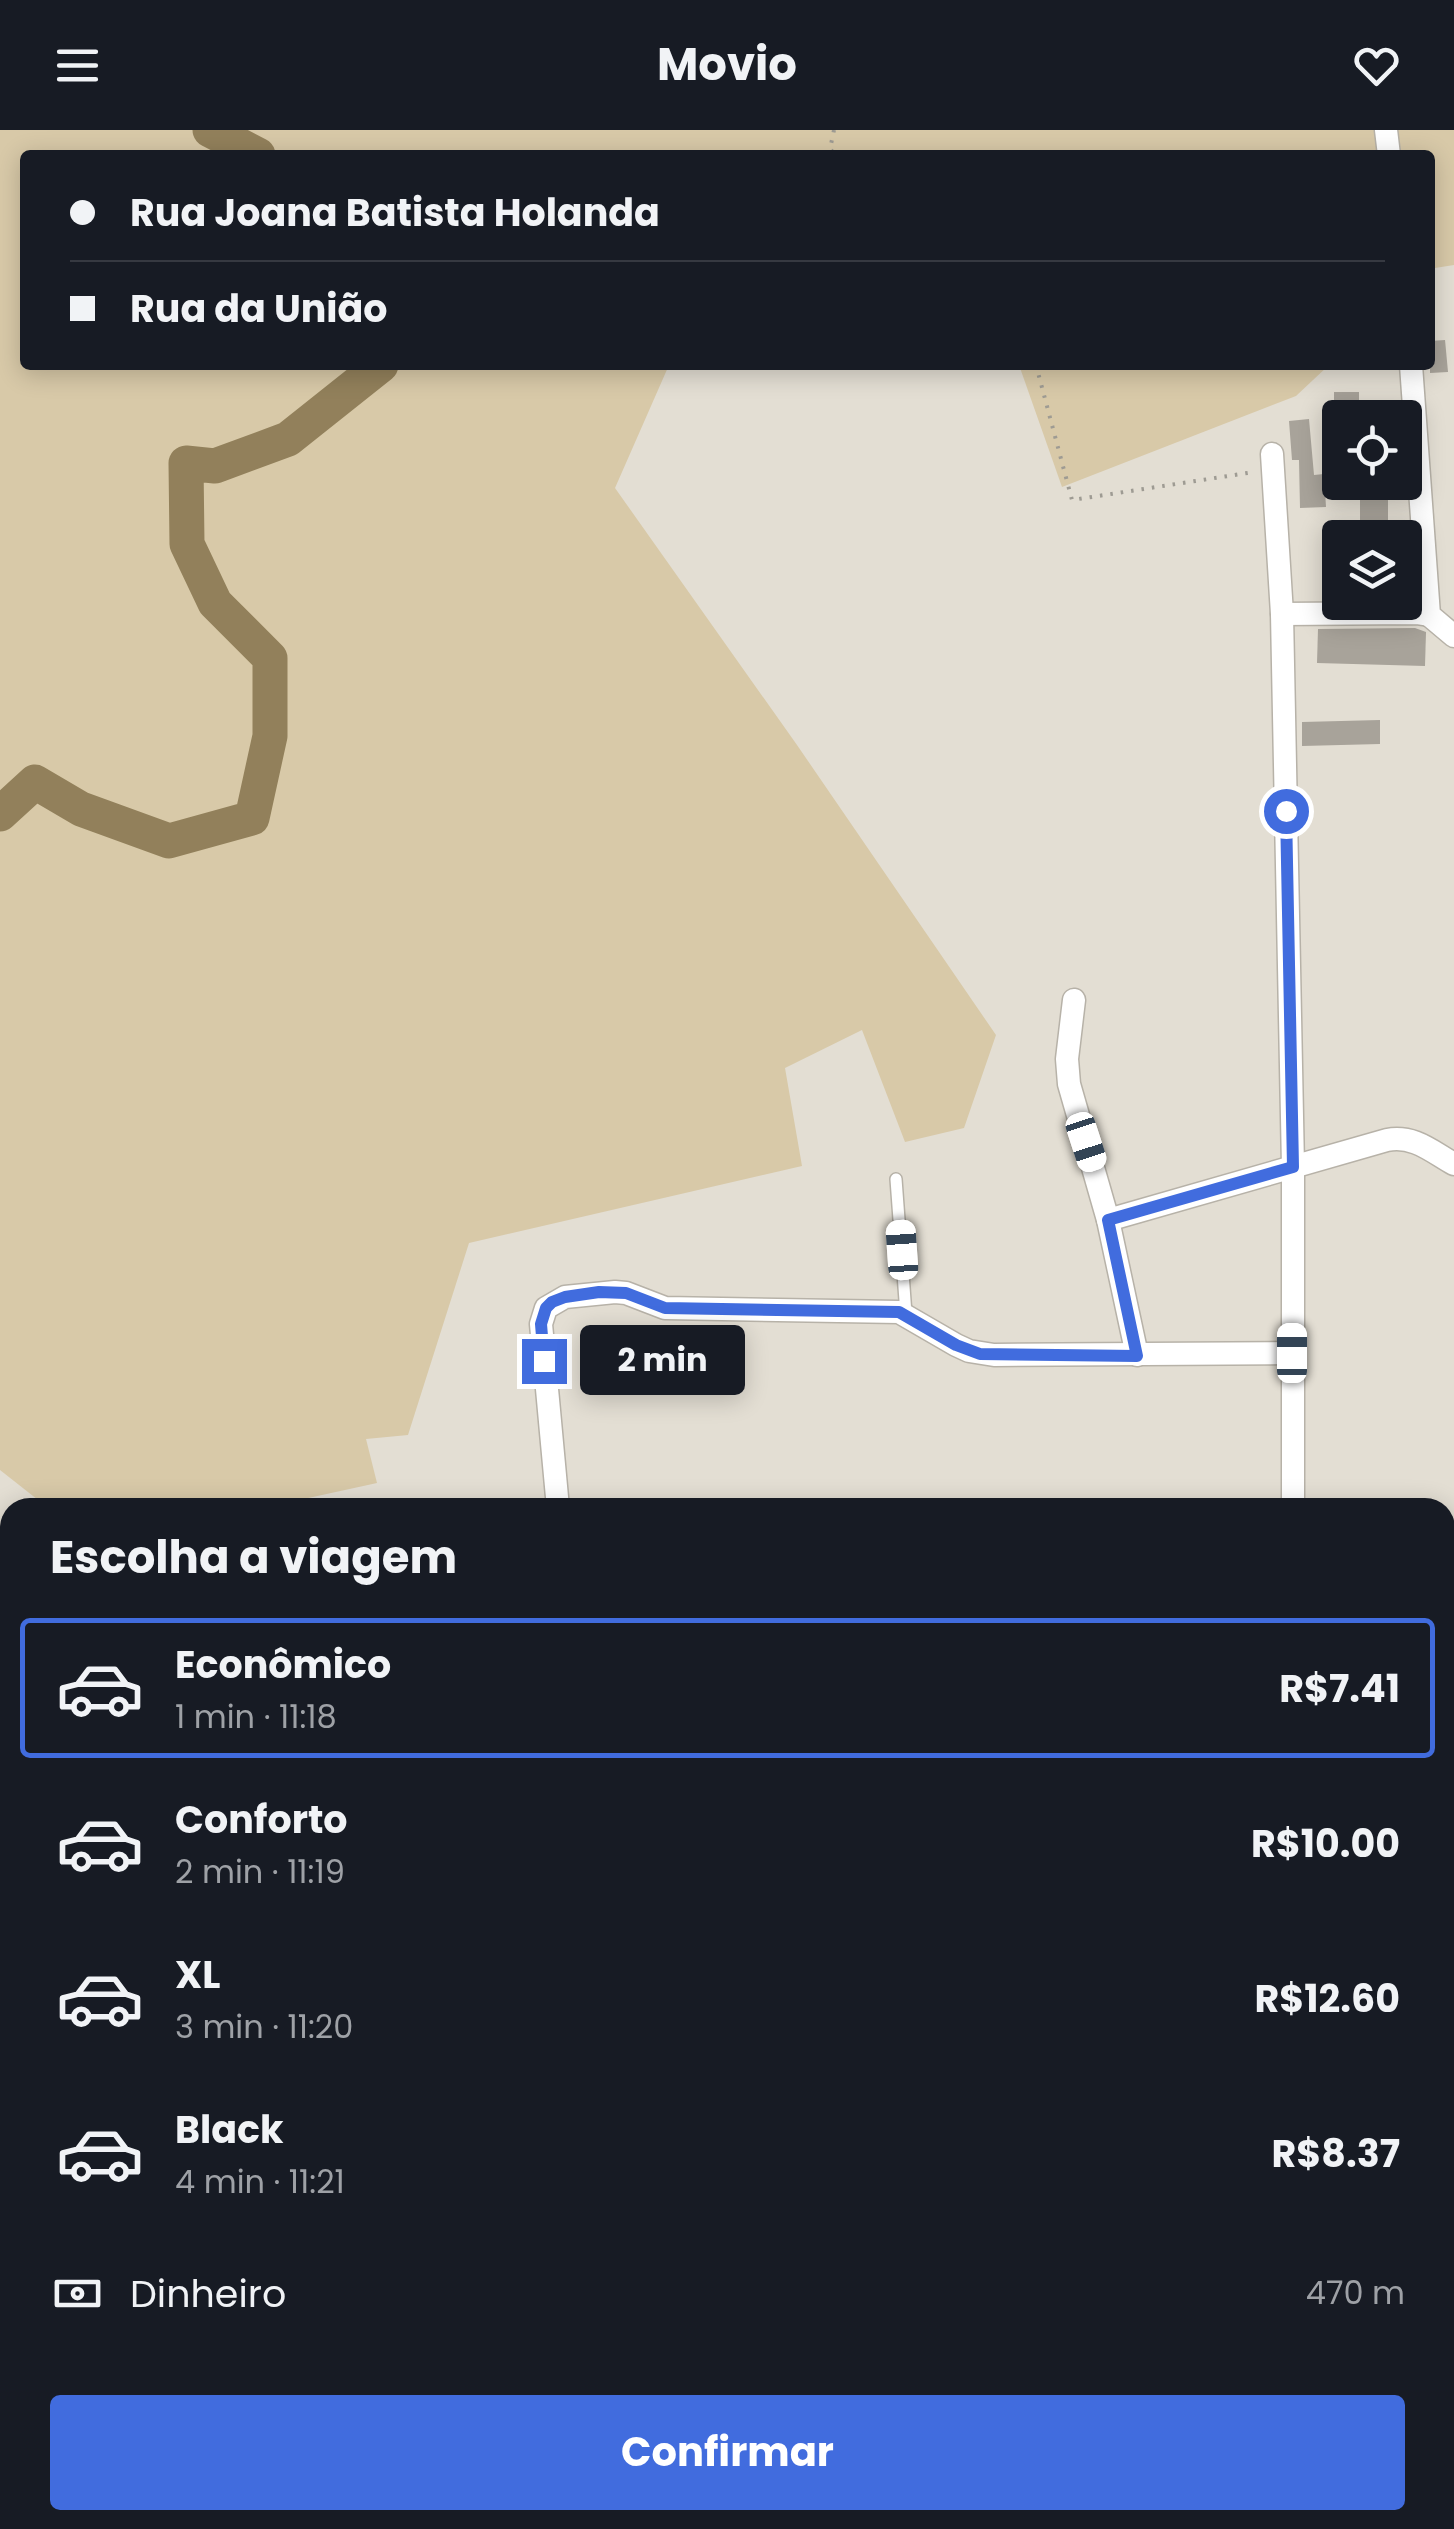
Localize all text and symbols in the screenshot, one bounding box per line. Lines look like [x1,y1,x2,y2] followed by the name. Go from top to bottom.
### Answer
[657,33,797,96] text: Movio
[50,38,105,93] icon: menu
[1349,38,1404,93] icon: heart
[130,186,660,239] text: Rua Joana Batista Holanda
[130,282,388,335] text: Rua da União
[1322,400,1422,620] map controls
[1322,400,1422,500] button: locate
[1322,520,1422,620] button: layers
[1264,789,1309,834] route start
[1062,1109,1110,1175] car
[885,1219,919,1281] car
[1277,1323,1307,1383] car
[579,1326,744,1396] callout: 2 min
[618,1337,707,1382] text: 2 min
[522,1339,567,1384] route end
[50,1526,457,1589] text: Escolha a viagem
[175,1638,391,1691] text: Econômico
[55,1643,145,1733] icon: car
[1279,1662,1400,1715] text: R$7.41
[175,1694,337,1739] text: 1 min · 11:18
[175,1793,348,1846] text: Conforto
[55,1798,145,1888] icon: car
[1251,1817,1400,1870] text: R$10.00
[175,1849,345,1894] text: 2 min · 11:19
[175,1948,220,2001] text: XL
[55,1953,145,2043] icon: car
[1255,1972,1400,2025] text: R$12.60
[175,2004,353,2049] text: 3 min · 11:20
[175,2103,284,2156] text: Black
[55,2108,145,2198] icon: car
[1272,2127,1400,2180] text: R$8.37
[175,2159,345,2204] text: 4 min · 11:21
[50,2266,105,2321] icon: cash
[130,2267,286,2320] text: Dinheiro
[1306,2270,1405,2315] text: 470 m
[50,2395,1405,2510] button: Confirmar

